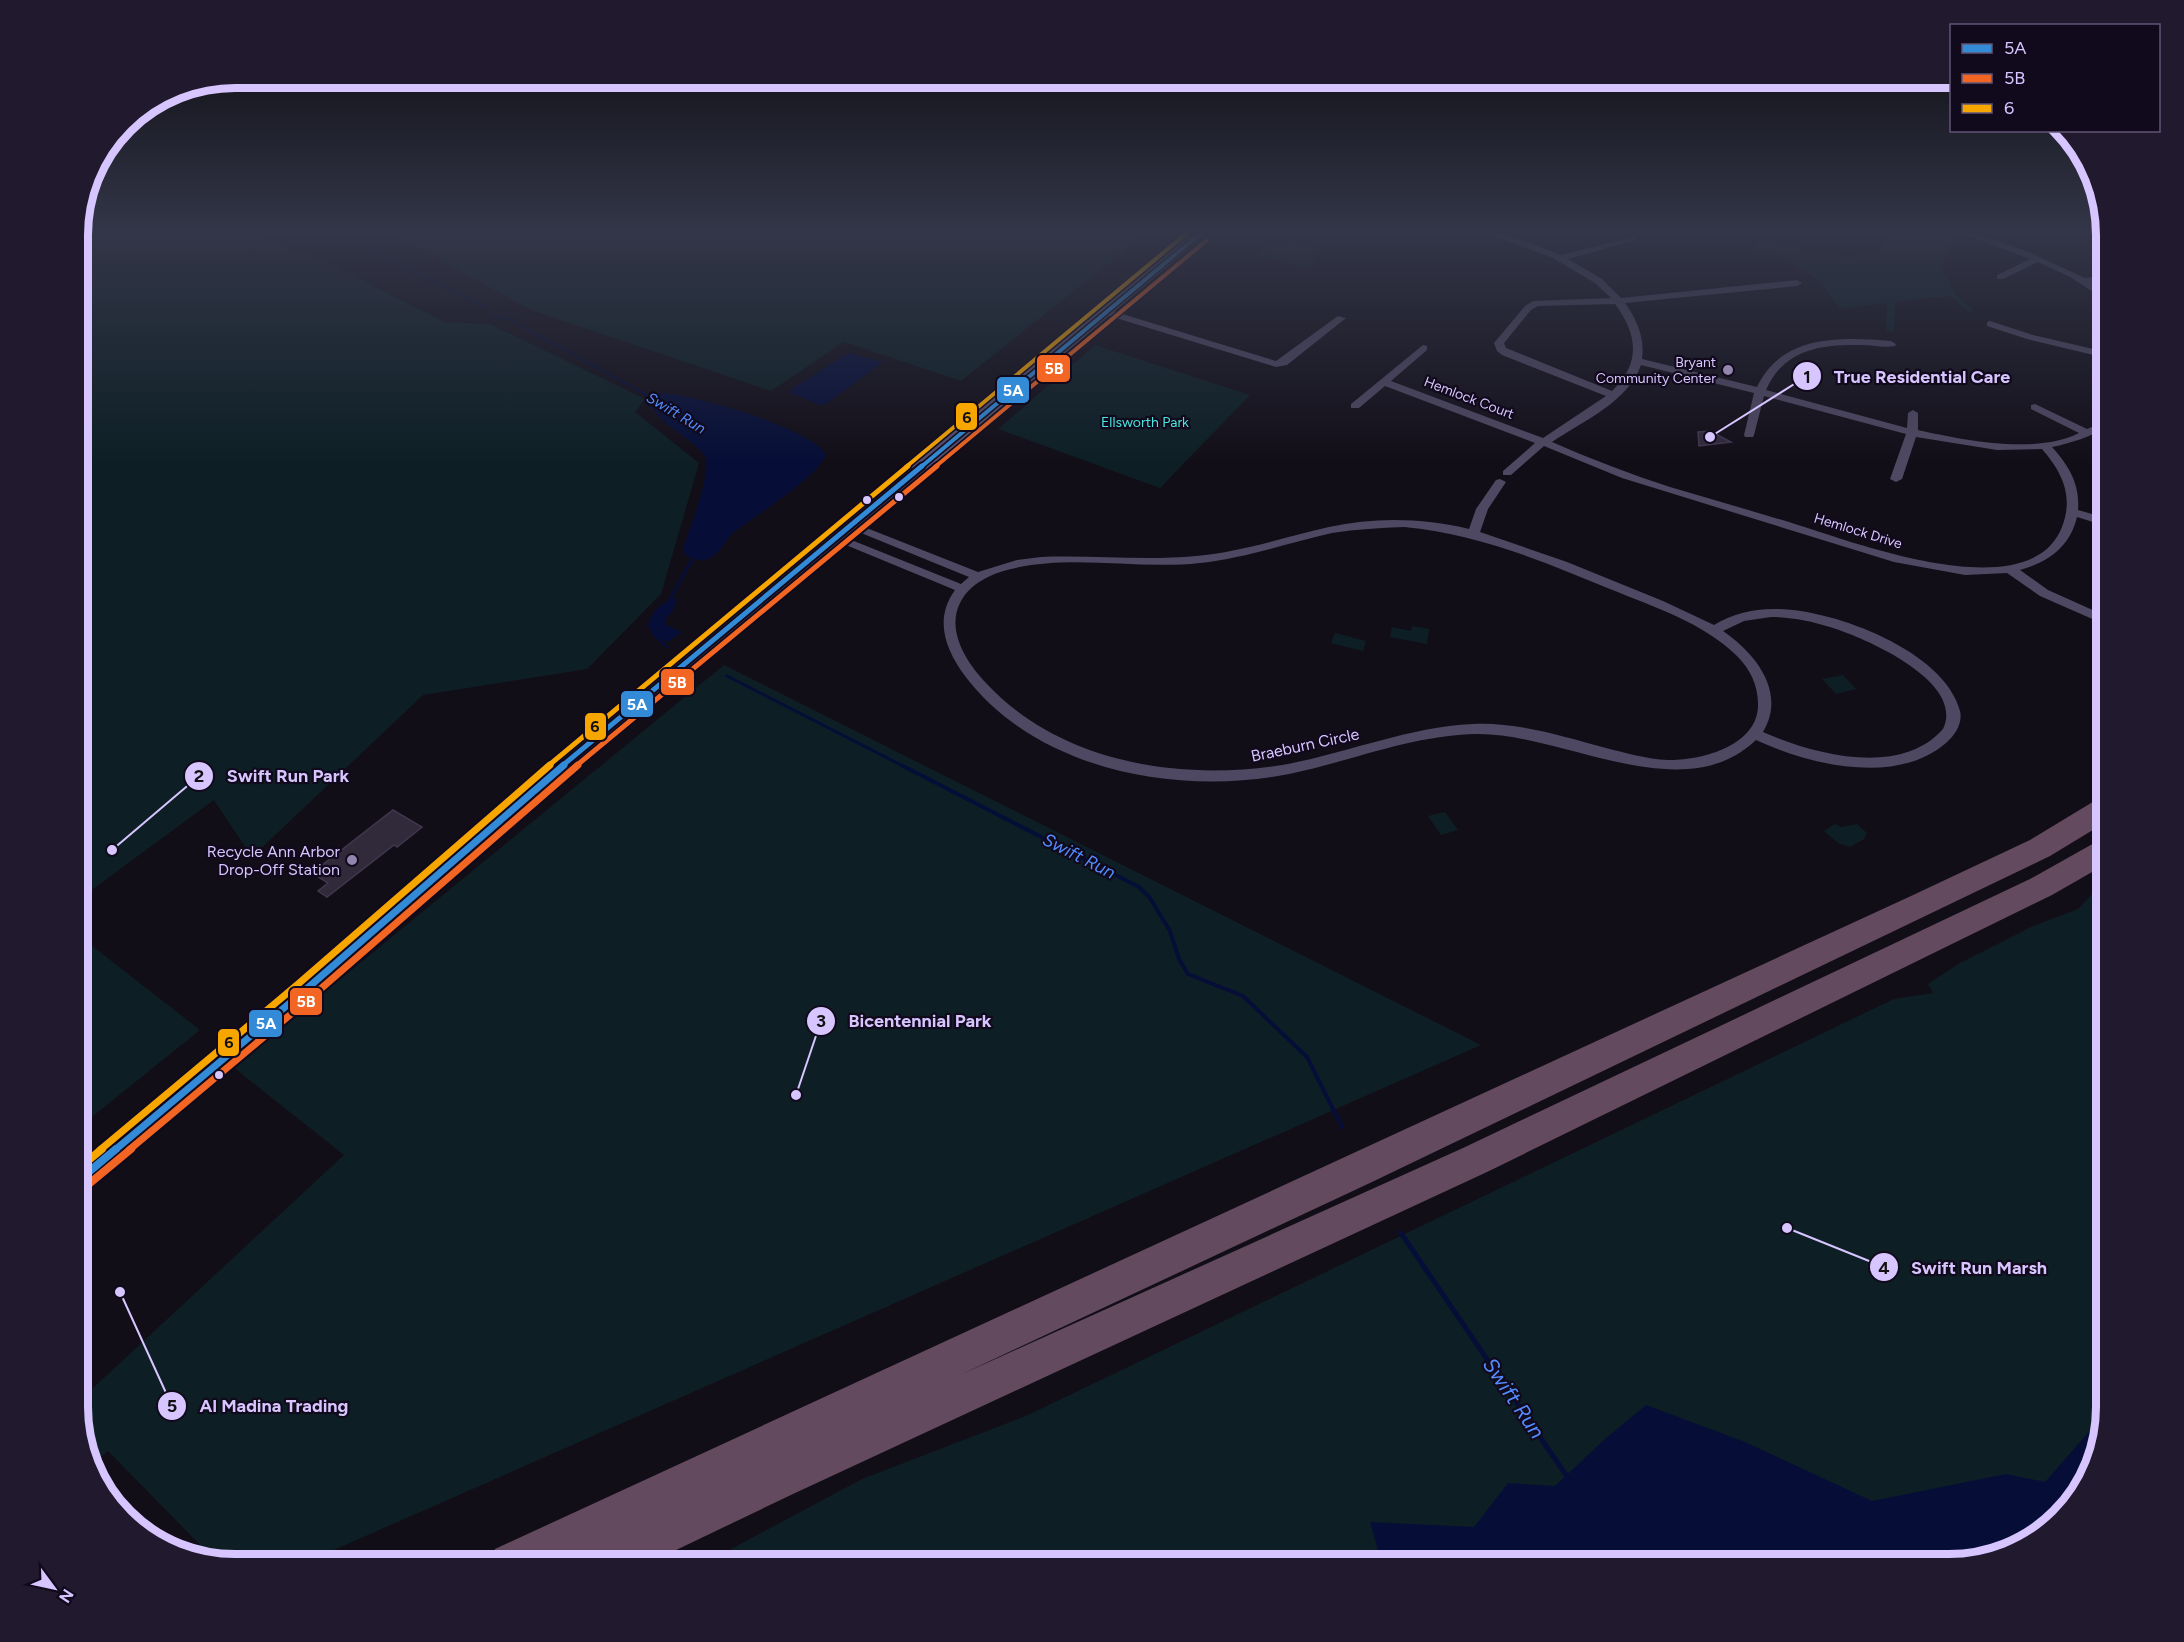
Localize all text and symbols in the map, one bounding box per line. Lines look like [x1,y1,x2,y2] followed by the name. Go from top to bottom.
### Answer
[1950,24,2160,132] legend
[2004,37,2027,59] text: 5A
[2004,67,2025,89] text: 5B
[2004,97,2014,119] text: 6
[1036,354,1071,383] line badge: 5B
[1596,354,1716,387] place label: Bryant Community Center
[1792,358,2022,394] callout: True Residential Care
[1044,359,1064,378] text: 5B
[1721,363,1735,377] marker: Bryant Community Center
[1803,366,1811,388] text: 1
[1834,366,2010,388] text: True Residential Care
[1422,373,1516,423] street label: Hemlock Court
[996,376,1030,404] line badge: 5A
[1003,381,1024,400] text: 5A
[643,388,709,438] water label: Swift Run
[955,402,978,431] line badge: 6
[962,408,972,427] text: 6
[1101,414,1189,431] park label: Ellsworth Park
[893,491,905,503] unlabelled marker
[861,494,873,506] unlabelled marker
[1812,509,1905,553] street label: Hemlock Drive
[660,668,695,696] line badge: 5B
[667,673,687,692] text: 5B
[620,690,654,718] line badge: 5A
[627,695,648,714] text: 5A
[584,712,607,741] line badge: 6
[590,717,600,736] text: 6
[1249,724,1361,766] street label: Braeburn Circle
[184,758,361,794] callout: Swift Run Park
[194,765,204,787] text: 2
[227,765,350,787] text: Swift Run Park
[1039,828,1119,884] water label: Swift Run
[207,842,341,879] place label: Recycle Ann Arbor Drop-Off Station
[345,853,359,867] marker: Recycle Ann Arbor Drop-Off Station
[289,987,323,1016] line badge: 5B
[296,992,316,1011] text: 5B
[806,1003,1003,1039] callout: Bicentennial Park
[248,1009,283,1038] line badge: 5A
[816,1010,826,1032] text: 3
[848,1010,992,1032] text: Bicentennial Park
[256,1014,277,1033] text: 5A
[217,1028,240,1057] line badge: 6
[224,1033,234,1052] text: 6
[213,1069,225,1081] unlabelled marker
[1869,1249,2059,1285] callout: Swift Run Marsh
[1878,1257,1890,1279] text: 4
[1911,1257,2047,1279] text: Swift Run Marsh
[1478,1353,1550,1443] water label: Swift Run
[157,1388,360,1424] callout: Al Madina Trading
[167,1395,177,1417] text: 5
[200,1395,348,1417] text: Al Madina Trading
[24,1558,84,1618] north arrow
[55,1586,77,1606] text: N

